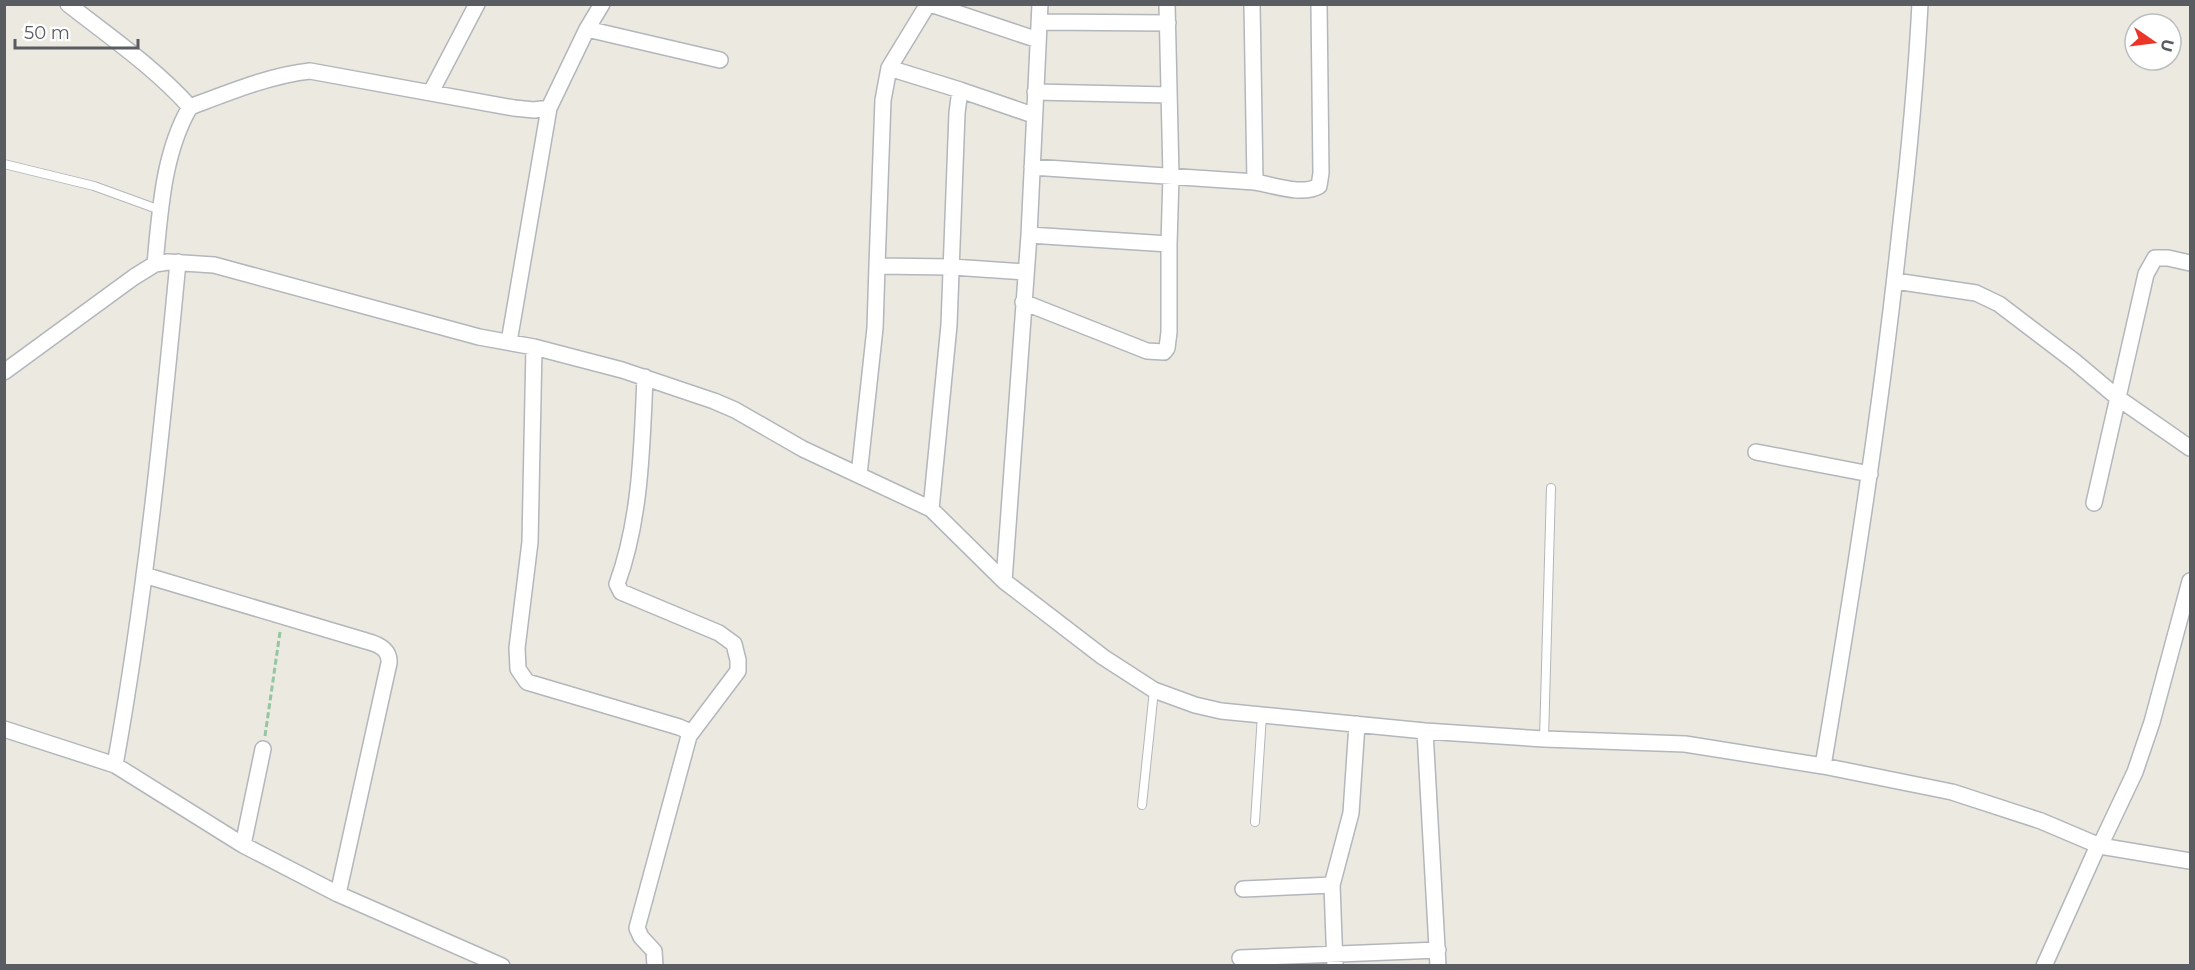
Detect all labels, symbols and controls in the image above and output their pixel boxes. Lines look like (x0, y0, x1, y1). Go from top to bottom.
scale bar (15, 12, 138, 50)
north arrow (2123, 12, 2183, 72)
text: 50 m (24, 22, 70, 44)
text: U (2156, 37, 2178, 54)

